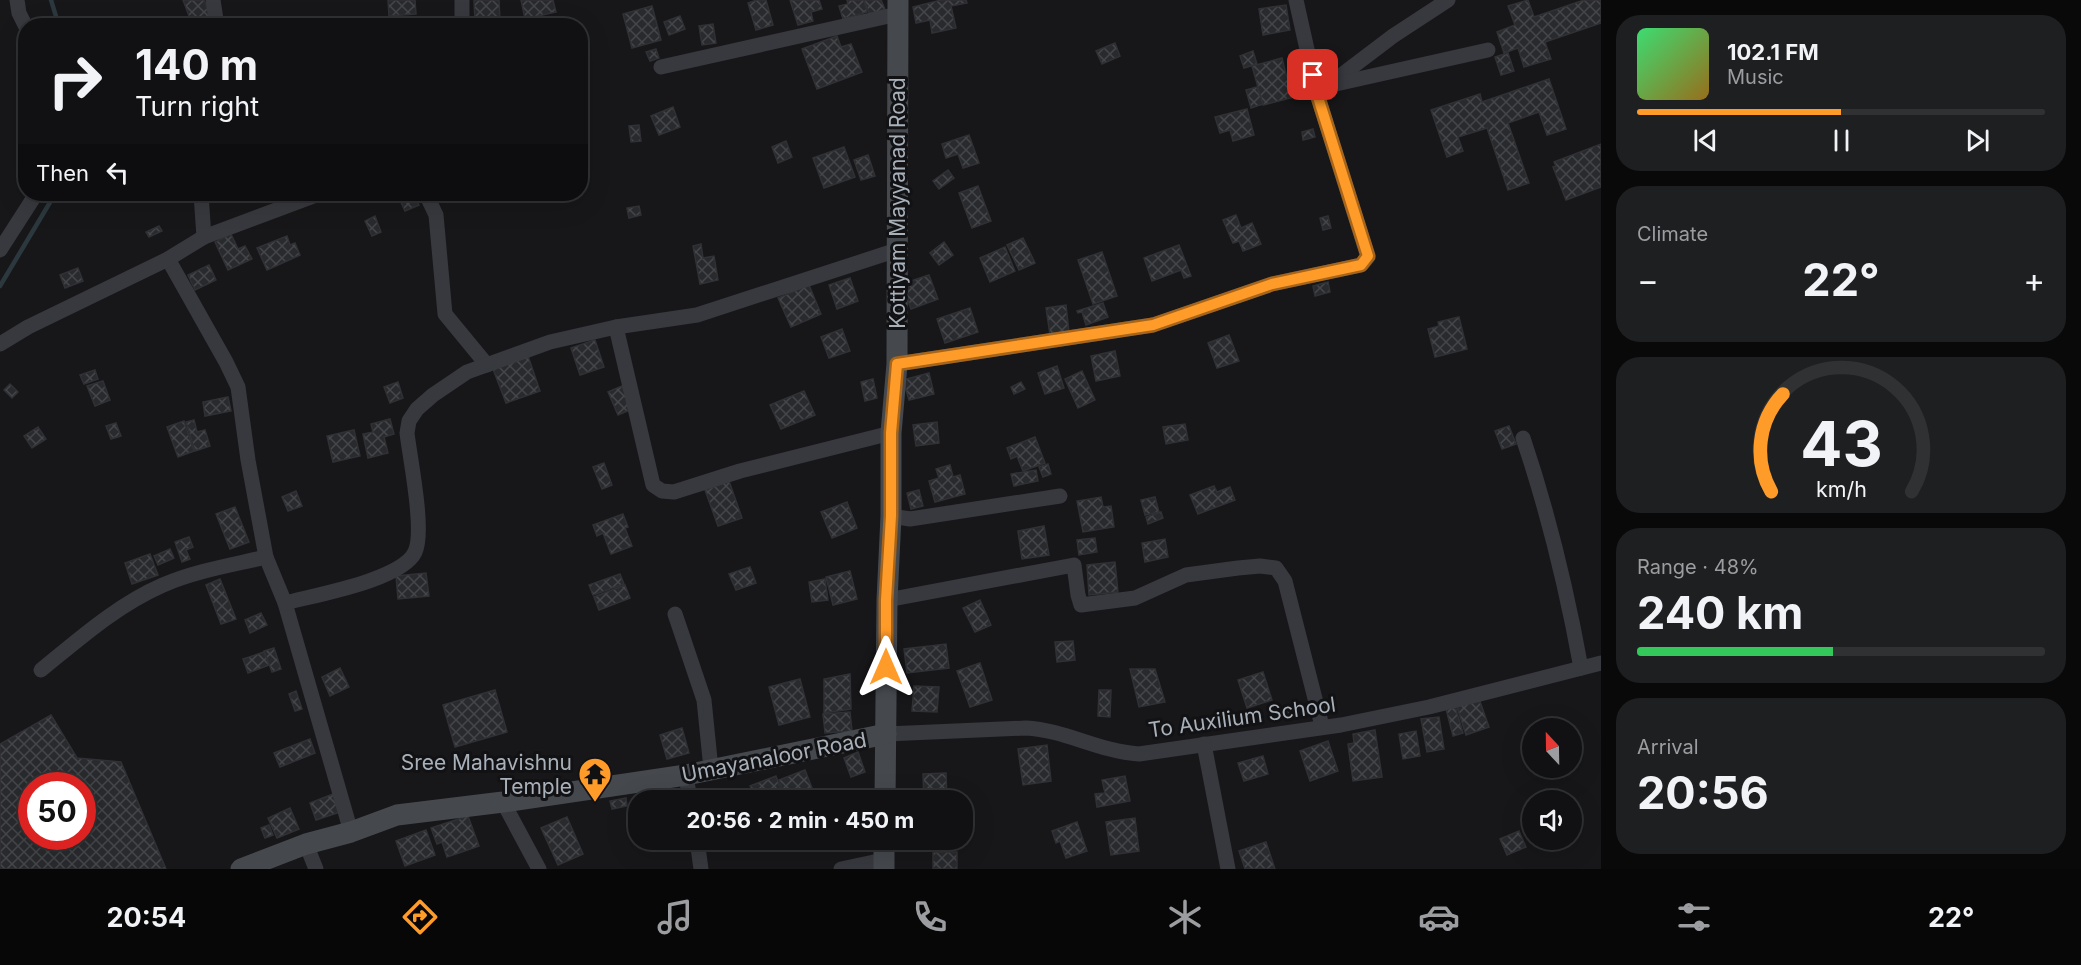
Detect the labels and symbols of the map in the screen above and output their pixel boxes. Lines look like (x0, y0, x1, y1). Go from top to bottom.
pin (1287, 49, 1338, 100)
street label: Kottiyam Mayyanad Road (885, 77, 910, 329)
position arrow (854, 635, 918, 699)
street label: To Auxilium School (1147, 691, 1337, 743)
north arrow (1522, 718, 1582, 778)
street label: Umayanaloor Road (679, 727, 869, 787)
place label: Sree Mahavishnu Temple (401, 750, 572, 799)
temple icon: Sree Mahavishnu Temple (577, 756, 613, 803)
speed limit sign: 50 (18, 772, 96, 850)

